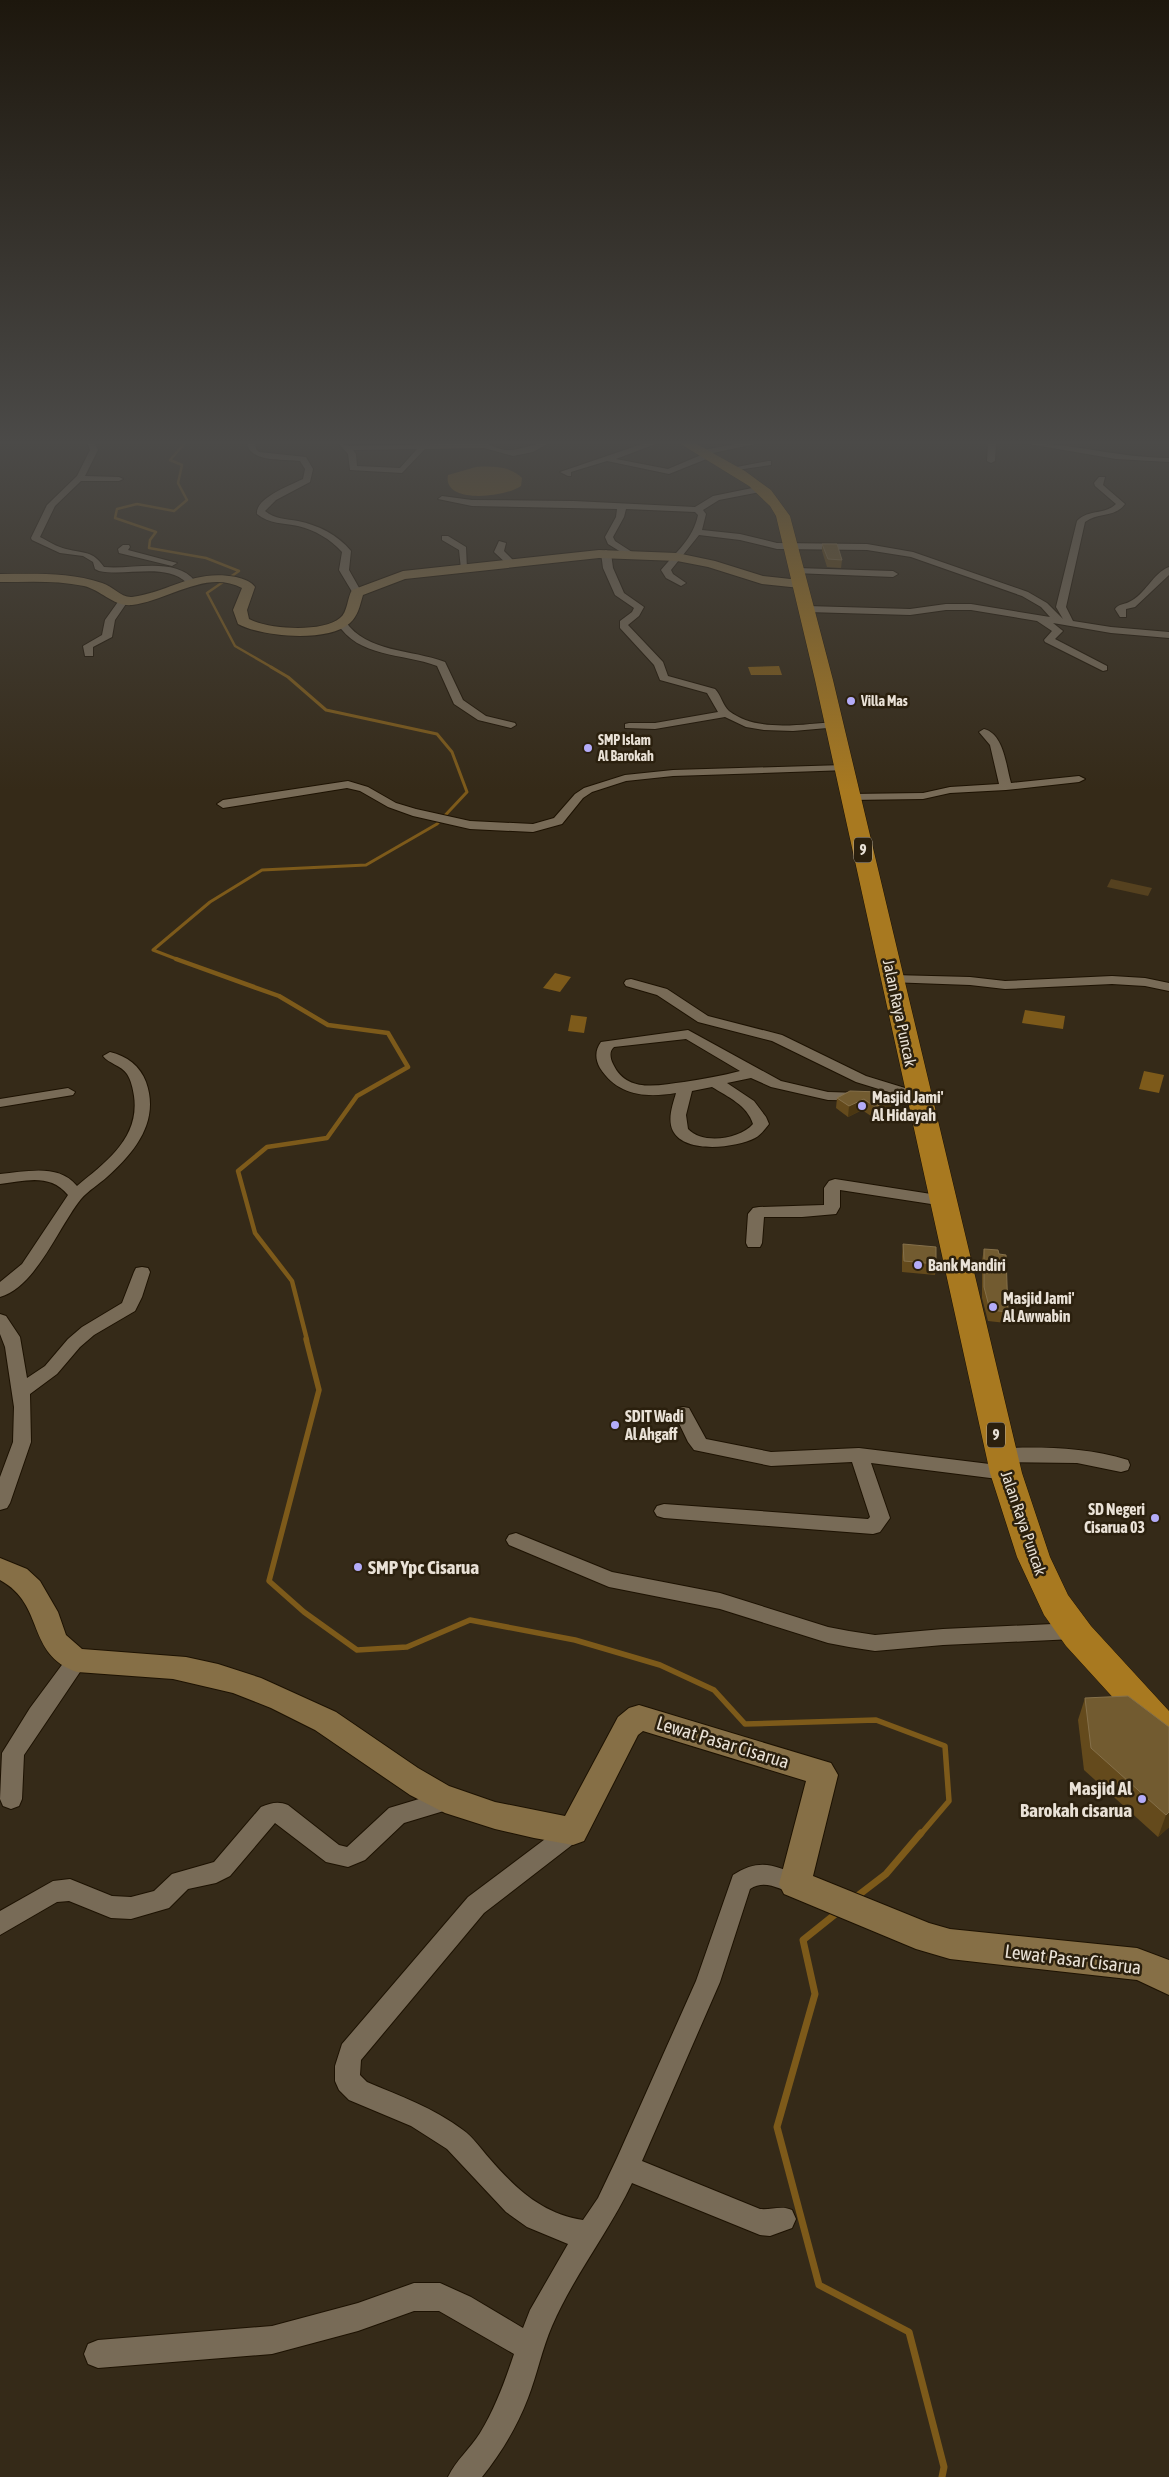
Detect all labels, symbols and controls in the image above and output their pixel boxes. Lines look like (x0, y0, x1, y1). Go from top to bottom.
place label: Villa Mas (860, 693, 908, 709)
marker: Villa Mas (845, 695, 857, 707)
place label: SMP Islam Al Barokah (597, 732, 654, 764)
marker: SMP Islam Al Barokah (582, 742, 594, 754)
road number: 9 (854, 838, 872, 862)
street label: Jalan Raya Puncak (879, 958, 920, 1069)
place label: Masjid Jami' Al Hidayah (871, 1088, 944, 1124)
marker: Masjid Jami' Al Hidayah (856, 1100, 868, 1112)
place label: Bank Mandiri (928, 1256, 1006, 1274)
marker: Bank Mandiri (912, 1259, 924, 1271)
place label: Masjid Jami' Al Awwabin (1002, 1289, 1075, 1325)
marker: Masjid Jami' Al Awwabin (987, 1301, 999, 1313)
place label: SDIT Wadi Al Ahgaff (624, 1407, 684, 1443)
marker: SDIT Wadi Al Ahgaff (609, 1419, 621, 1431)
road number: 9 (987, 1422, 1005, 1448)
street label: Jalan Raya Puncak (997, 1468, 1050, 1578)
place label: SD Negeri Cisarua 03 (1084, 1500, 1145, 1536)
marker: SD Negeri Cisarua 03 (1149, 1512, 1161, 1524)
place label: SMP Ypc Cisarua (368, 1556, 479, 1578)
marker: SMP Ypc Cisarua (352, 1561, 364, 1573)
street label: Lewat Pasar Cisarua (654, 1711, 792, 1773)
place label: Masjid Al Barokah cisarua (1020, 1777, 1133, 1821)
marker: Masjid Al Barokah cisarua (1136, 1793, 1148, 1805)
street label: Lewat Pasar Cisarua (1003, 1940, 1143, 1978)

